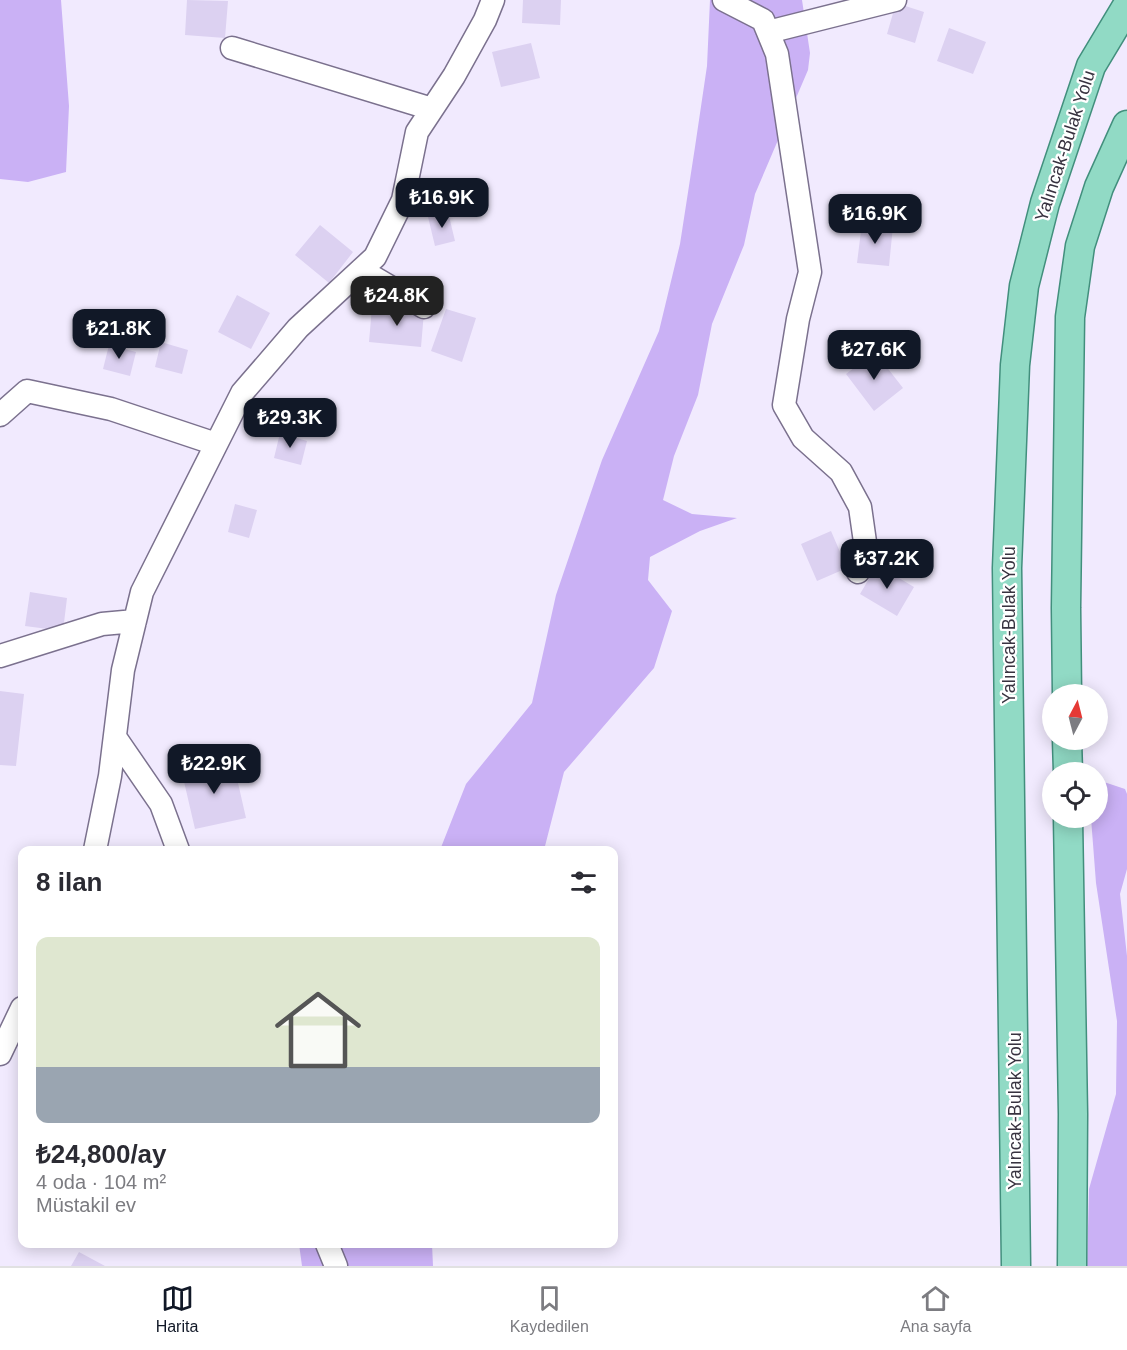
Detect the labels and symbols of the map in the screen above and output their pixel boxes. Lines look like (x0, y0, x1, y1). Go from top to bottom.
street label: Yalıncak-Bulak Yolu (1031, 68, 1099, 224)
pin: ₺16.9K (393, 178, 491, 229)
pin: ₺16.9K (826, 194, 924, 245)
pin: ₺24.8K (348, 276, 446, 327)
pin: ₺21.8K (70, 309, 168, 360)
pin: ₺27.6K (825, 330, 923, 381)
pin: ₺29.3K (241, 398, 339, 449)
pin: ₺37.2K (838, 539, 936, 590)
street label: Yalıncak-Bulak Yolu (999, 546, 1019, 704)
north arrow (1042, 684, 1108, 750)
pin: ₺22.9K (165, 744, 263, 795)
street label: Yalıncak-Bulak Yolu (1005, 1032, 1025, 1190)

